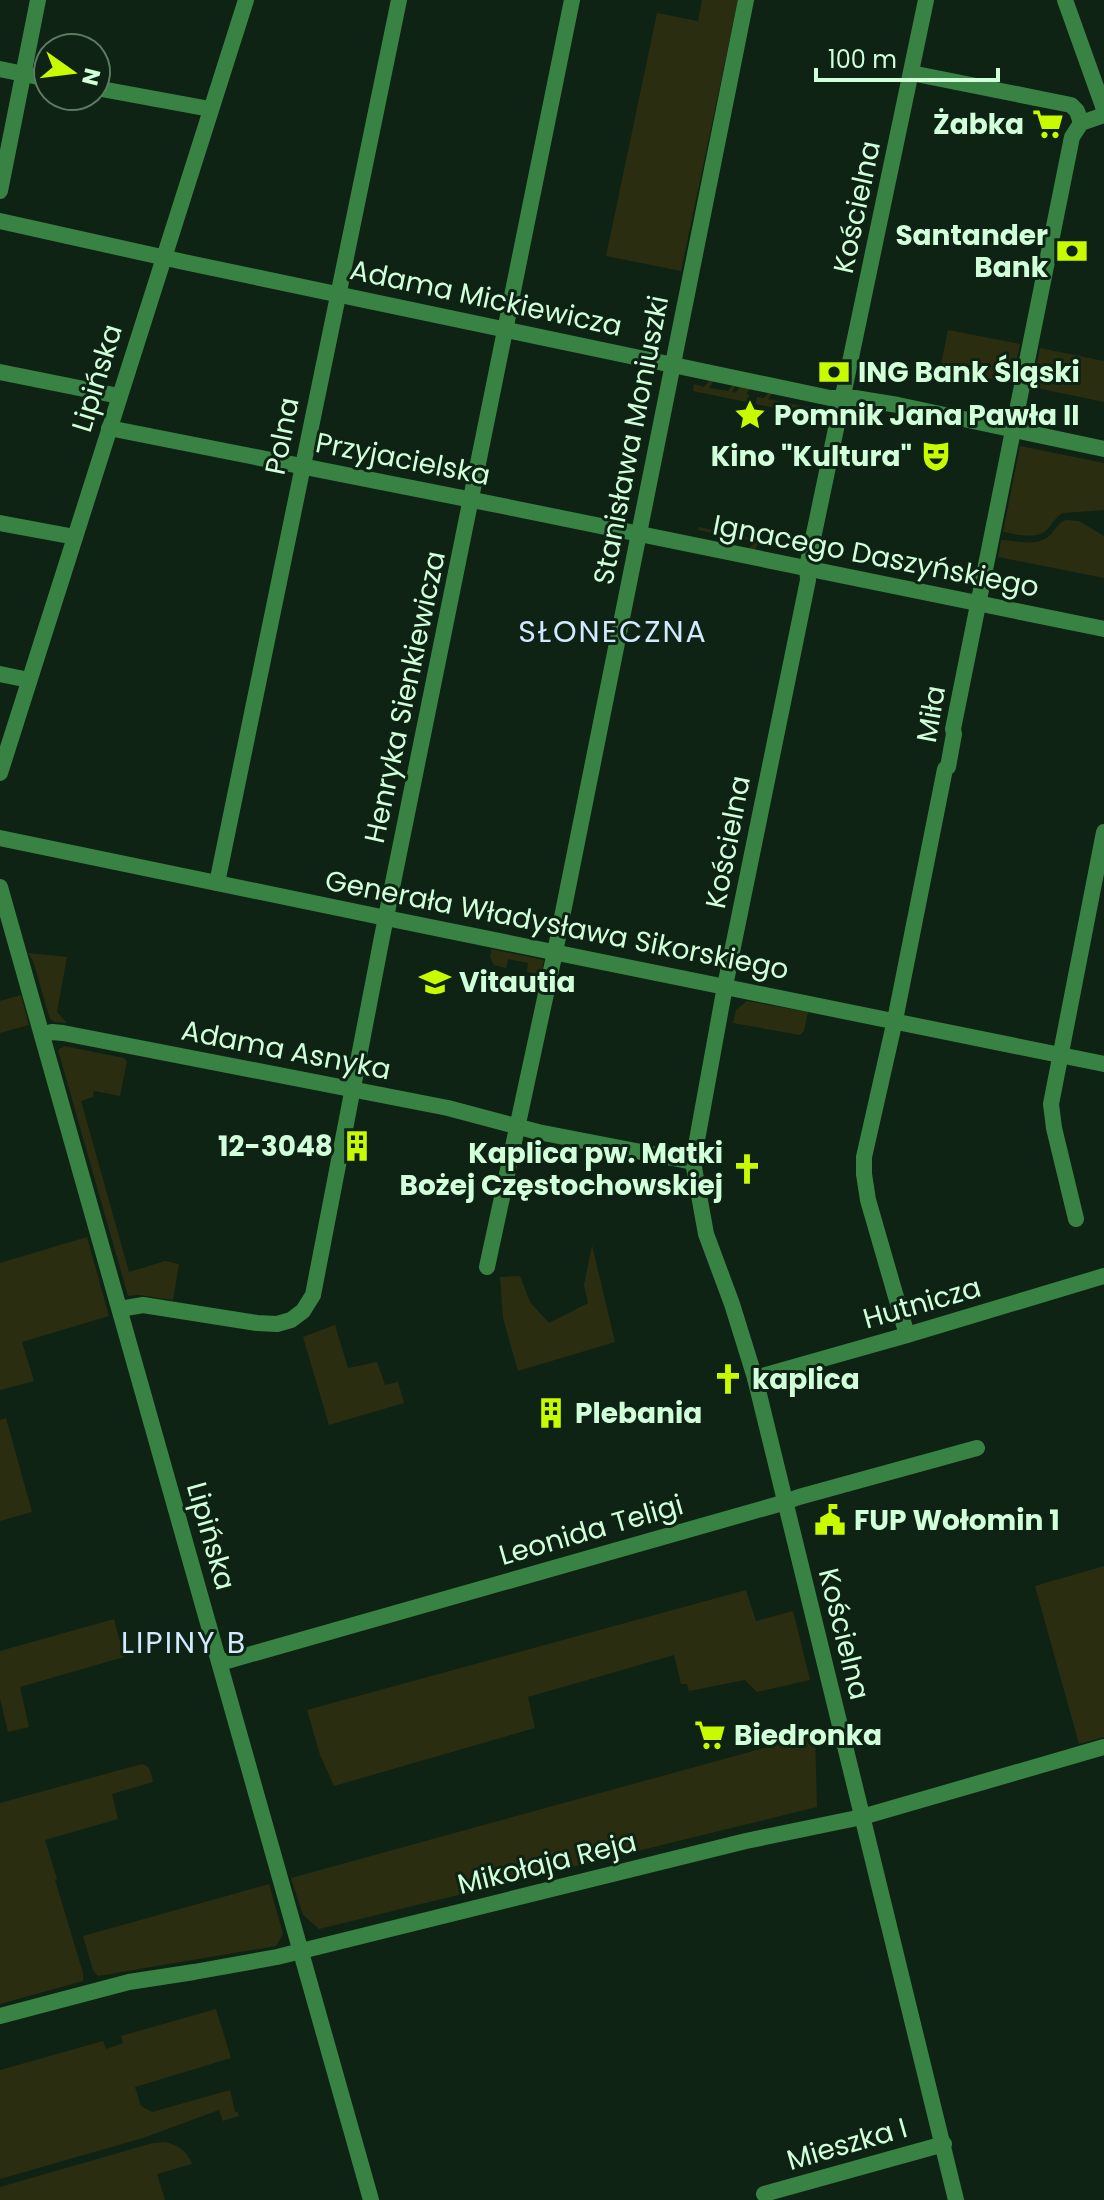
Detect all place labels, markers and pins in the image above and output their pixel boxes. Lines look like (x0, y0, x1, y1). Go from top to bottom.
place label: Żabka (933, 105, 1024, 144)
supermarket icon: Żabka (1031, 107, 1065, 141)
place label: Santander Bank (895, 216, 1049, 287)
bank icon: Santander Bank (1055, 234, 1089, 268)
place label: ING Bank Śląski (858, 353, 1080, 392)
bank icon: ING Bank Śląski (817, 355, 851, 389)
place label: Pomnik Jana Pawła II (774, 396, 1080, 435)
place icon: Pomnik Jana Pawła II (733, 398, 767, 432)
place label: Kino "Kultura" (711, 437, 912, 476)
theatre icon: Kino "Kultura" (919, 439, 953, 473)
place label: Vitautia (459, 963, 576, 1002)
school or university icon: Vitautia (418, 965, 452, 999)
place label: 12-3048 (218, 1127, 333, 1166)
building icon: 12-3048 (340, 1129, 374, 1163)
place label: Kaplica pw. Matki Bożej Częstochowskiej (400, 1134, 723, 1205)
church icon: Kaplica pw. Matki Bożej Częstochowskiej (730, 1152, 764, 1186)
place label: kaplica (752, 1360, 860, 1399)
church icon: kaplica (711, 1362, 745, 1396)
place label: Plebania (575, 1394, 702, 1433)
building icon: Plebania (534, 1396, 568, 1430)
place label: FUP Wołomin 1 (854, 1501, 1060, 1540)
public building icon: FUP Wołomin 1 (813, 1503, 847, 1537)
place label: Biedronka (734, 1716, 882, 1755)
supermarket icon: Biedronka (693, 1718, 727, 1752)

